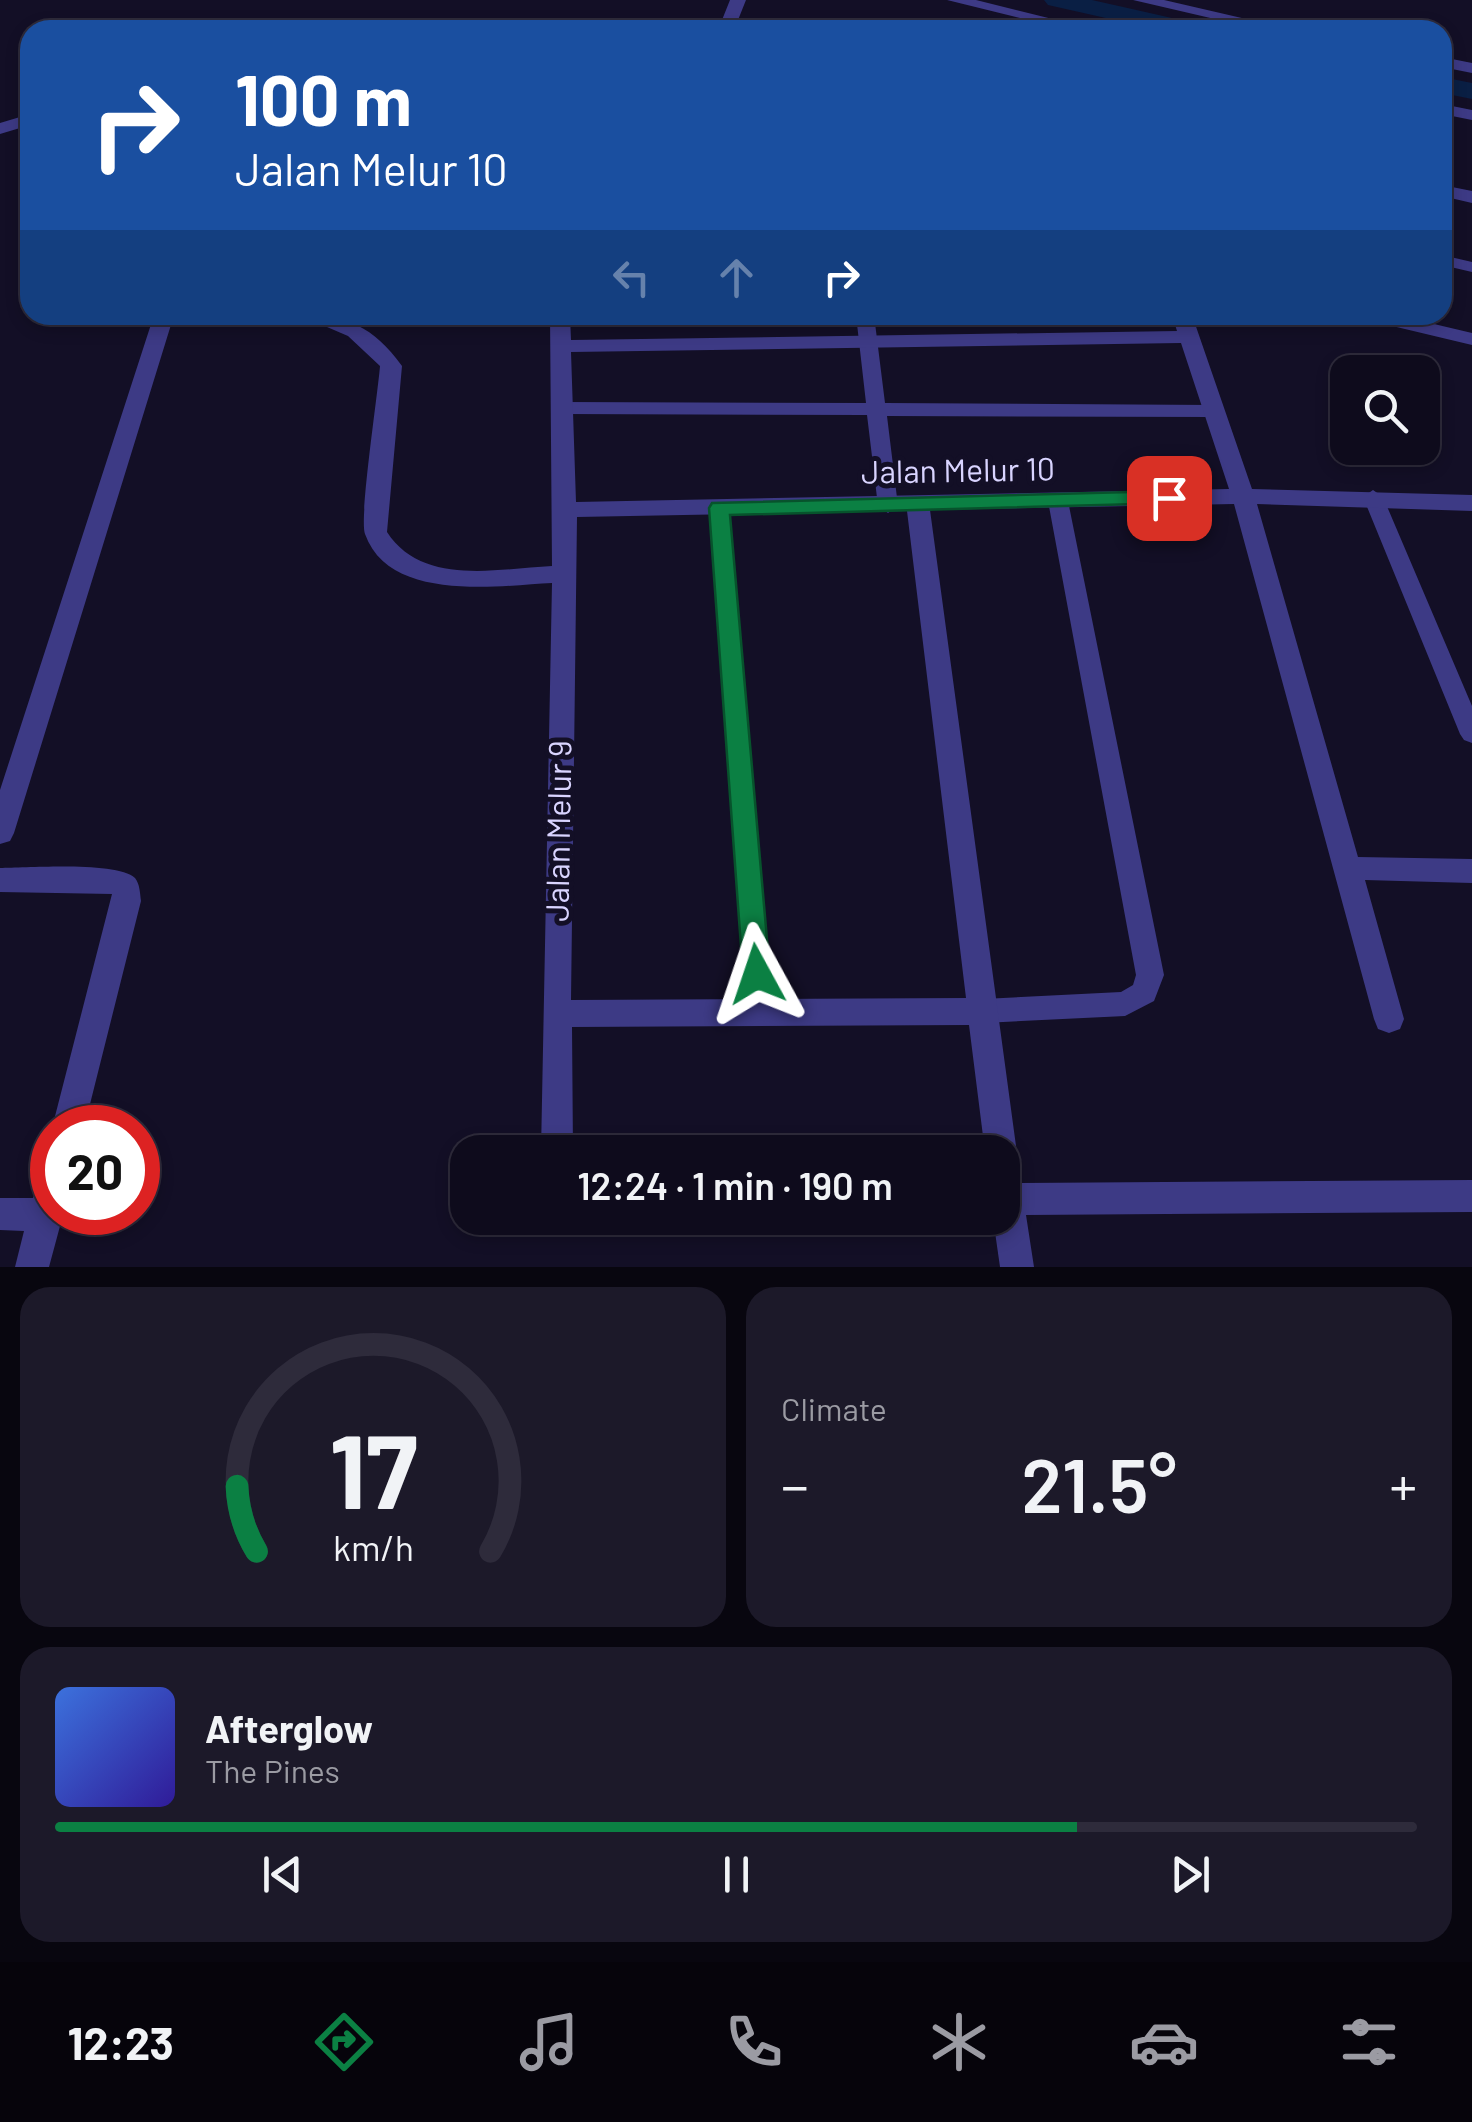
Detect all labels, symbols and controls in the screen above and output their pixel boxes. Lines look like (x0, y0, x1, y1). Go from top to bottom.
text: 100 m (235, 56, 412, 140)
icon: right (70, 60, 200, 190)
text: Jalan Melur 10 (235, 141, 508, 195)
icon: left (604, 250, 659, 305)
icon: ahead (709, 250, 764, 305)
icon: right (814, 250, 869, 305)
map controls (1330, 355, 1440, 465)
button: search (1330, 355, 1440, 465)
street label: Jalan Melur 10 (861, 448, 1055, 490)
pin (1127, 456, 1212, 541)
icon: arrive (1142, 471, 1197, 526)
street label: Jalan Melur 9 (536, 740, 578, 922)
position arrow (705, 922, 809, 1026)
speed limit sign: 20 (30, 1105, 160, 1235)
text: 12:24 · 1 min · 190 m (577, 1162, 893, 1208)
text: Climate (781, 1389, 887, 1427)
text: 17 (329, 1405, 417, 1530)
text: 21.5° (1021, 1438, 1177, 1528)
text: − (781, 1451, 809, 1517)
text: + (1389, 1451, 1417, 1517)
text: km/h (333, 1525, 413, 1568)
text: Afterglow (205, 1705, 373, 1751)
text: The Pines (205, 1751, 340, 1789)
icon: previous (255, 1847, 310, 1902)
icon: pause (709, 1847, 764, 1902)
icon: next (1163, 1847, 1218, 1902)
icon: directions (309, 2007, 379, 2077)
icon: music (514, 2007, 584, 2077)
icon: phone (719, 2007, 789, 2077)
icon: climate (924, 2007, 994, 2077)
icon: car (1129, 2007, 1199, 2077)
icon: filters (1334, 2007, 1404, 2077)
text: 12:23 (68, 2015, 174, 2069)

